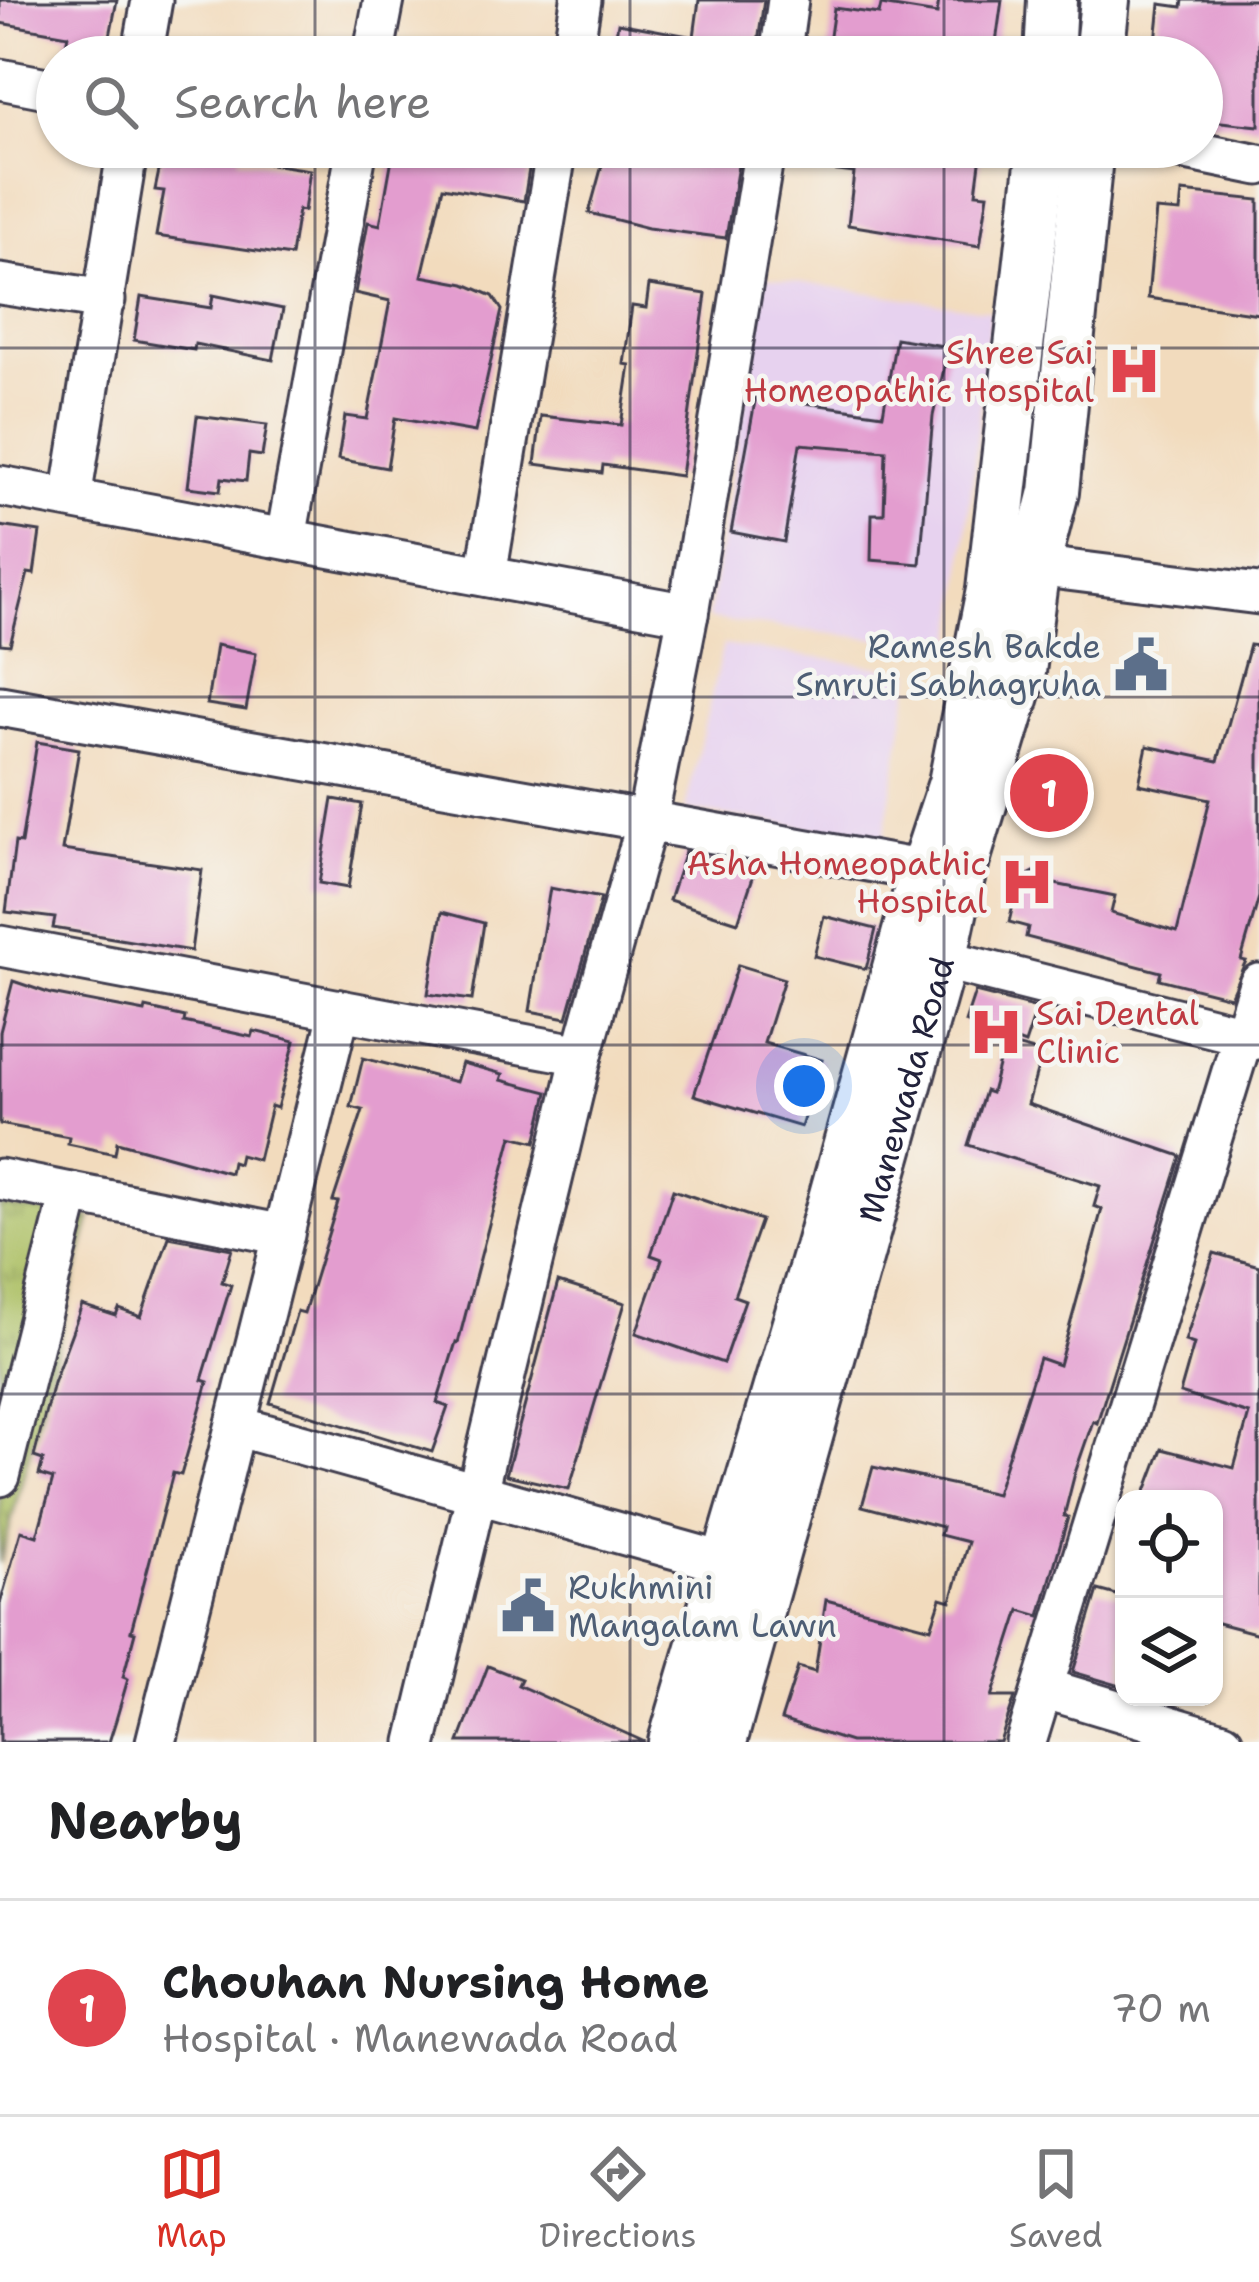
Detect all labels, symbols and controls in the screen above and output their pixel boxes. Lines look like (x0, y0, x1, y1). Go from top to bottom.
search box (36, 36, 1223, 168)
icon: search (78, 69, 144, 135)
text: Search here (174, 72, 431, 132)
place label: Shree Sai Homeopathic Hospital (744, 330, 1094, 413)
hospital icon: Shree Sai Homeopathic Hospital (1105, 342, 1163, 400)
place label: Ramesh Bakde Smruti Sabhagruha (796, 624, 1101, 707)
public building icon: Ramesh Bakde Smruti Sabhagruha (1112, 636, 1170, 694)
pin: 1 (1010, 748, 1088, 838)
place label: Asha Homeopathic Hospital (687, 841, 987, 924)
hospital icon: Asha Homeopathic Hospital (998, 853, 1056, 911)
street label: Manewada Road (847, 951, 965, 1228)
place label: Sai Dental Clinic (1036, 991, 1199, 1074)
hospital icon: Sai Dental Clinic (967, 1003, 1025, 1061)
your location (774, 1056, 834, 1116)
map controls (1115, 1490, 1223, 1706)
button: locate (1115, 1490, 1223, 1598)
place label: Rukhmini Mangalam Lawn (568, 1565, 837, 1648)
public building icon: Rukhmini Mangalam Lawn (499, 1577, 557, 1635)
button: layers (1115, 1598, 1223, 1706)
text: Nearby (48, 1786, 243, 1854)
text: Chouhan Nursing Home (162, 1952, 710, 2012)
text: 1 (78, 1982, 96, 2034)
text: 70 m (1110, 1982, 1211, 2034)
text: Hospital · Manewada Road (162, 2012, 678, 2064)
tab: Map (156, 2141, 227, 2258)
tab: Directions (539, 2141, 697, 2258)
tab: Saved (1009, 2141, 1103, 2258)

